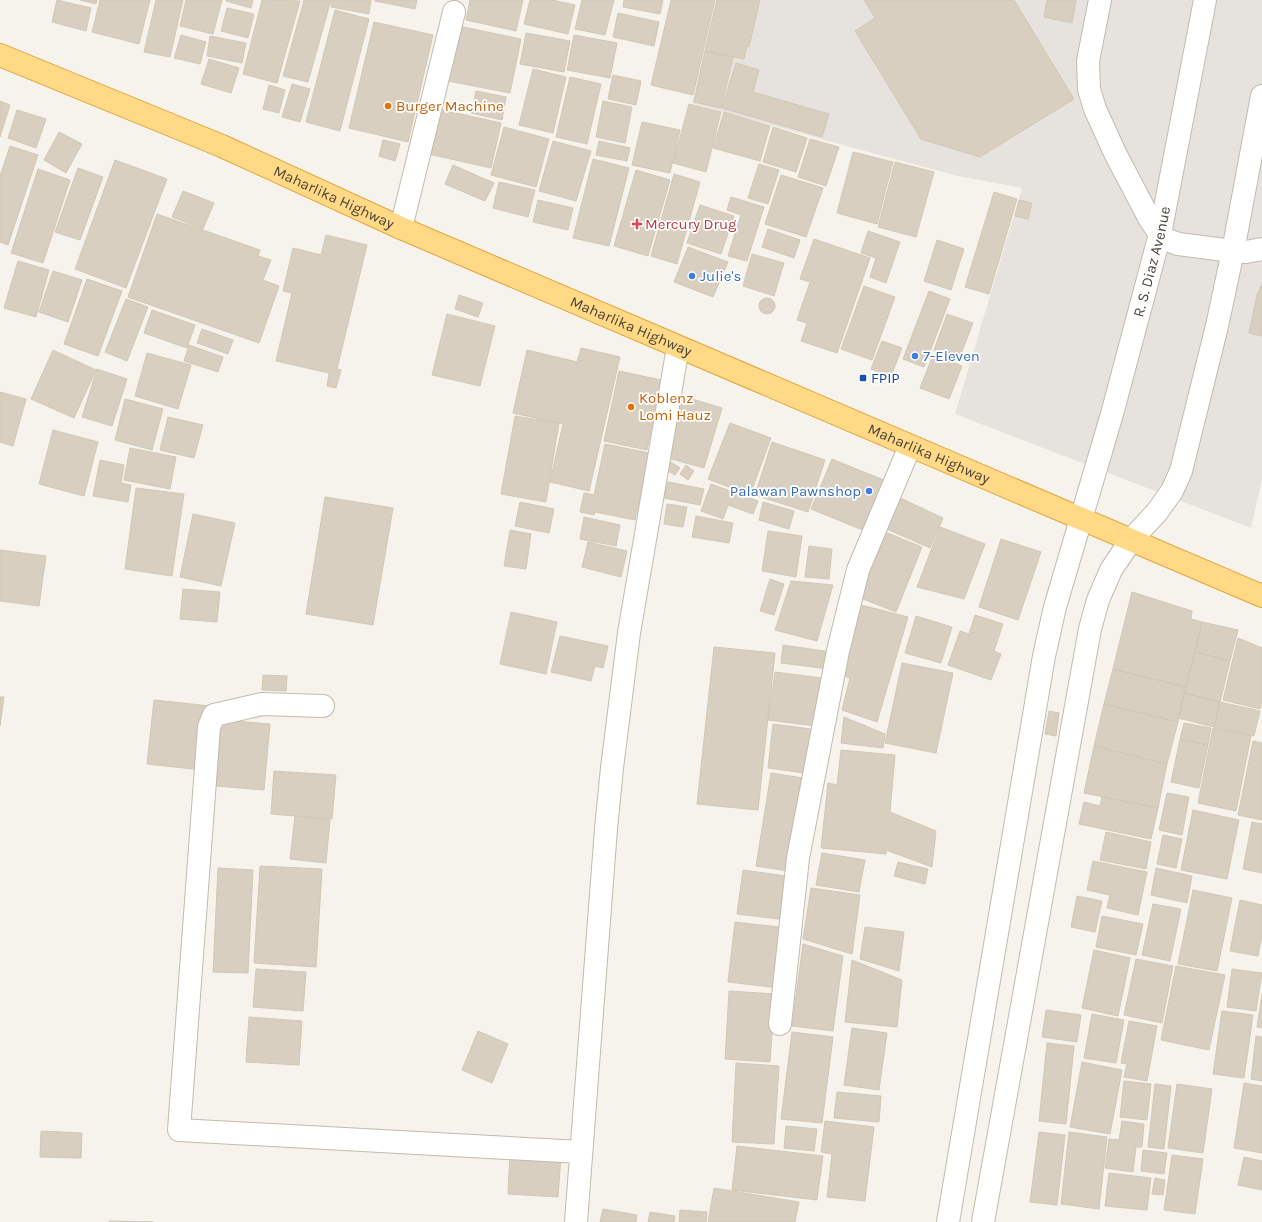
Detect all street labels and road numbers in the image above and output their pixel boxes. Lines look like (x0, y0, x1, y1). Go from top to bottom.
street label: Maharlika Highway (271, 162, 397, 233)
street label: R. S. Diaz Avenue (1129, 205, 1174, 319)
street label: Maharlika Highway (567, 292, 695, 360)
street label: Maharlika Highway (865, 420, 993, 488)

